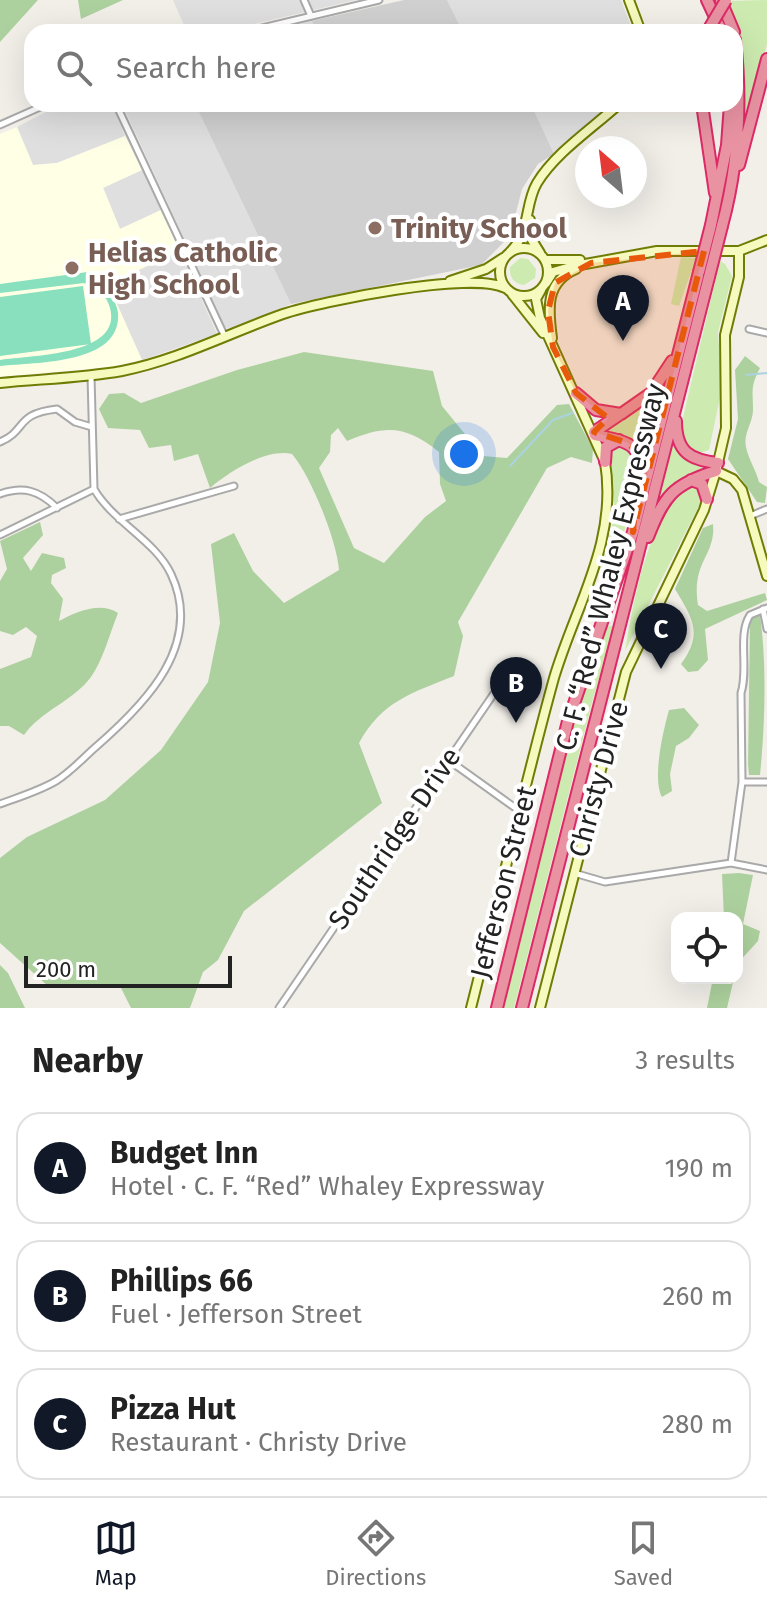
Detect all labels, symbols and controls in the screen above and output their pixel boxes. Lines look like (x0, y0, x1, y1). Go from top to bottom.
search box (24, 24, 743, 112)
icon: search (52, 46, 96, 90)
text: Search here (116, 50, 276, 86)
north arrow (575, 136, 647, 208)
place label: Trinity School (391, 212, 568, 245)
marker: Trinity School (366, 219, 384, 237)
place label: Helias Catholic High School (88, 236, 278, 301)
marker: Helias Catholic High School (63, 259, 81, 277)
pin: A (597, 275, 649, 341)
street label: C. F. “Red” Whaley Expressway (548, 380, 672, 754)
your location (444, 434, 484, 474)
pin: C (635, 603, 687, 669)
pin: B (490, 657, 542, 723)
street label: Christy Drive (562, 697, 635, 861)
street label: Southridge Drive (321, 741, 467, 936)
street label: Jefferson Street (464, 782, 544, 982)
map controls (671, 912, 743, 984)
button: locate (671, 912, 743, 984)
scale bar (24, 952, 232, 988)
text: 200 m (36, 956, 96, 983)
text: Nearby (32, 1040, 143, 1081)
text: 3 results (635, 1045, 735, 1076)
text: Budget Inn (110, 1135, 258, 1171)
text: A (52, 1153, 68, 1184)
text: 190 m (664, 1153, 733, 1184)
text: Hotel · C. F. “Red” Whaley Expressway (110, 1171, 544, 1202)
text: Phillips 66 (110, 1263, 253, 1299)
text: B (52, 1281, 68, 1312)
text: 260 m (663, 1281, 733, 1312)
text: Fuel · Jefferson Street (110, 1299, 362, 1330)
text: Pizza Hut (110, 1391, 236, 1427)
text: C (53, 1409, 67, 1440)
text: 280 m (662, 1409, 733, 1440)
text: Restaurant · Christy Drive (110, 1427, 407, 1458)
tab: Map (94, 1516, 138, 1591)
tab: Directions (325, 1516, 426, 1591)
tab: Saved (614, 1516, 673, 1591)

